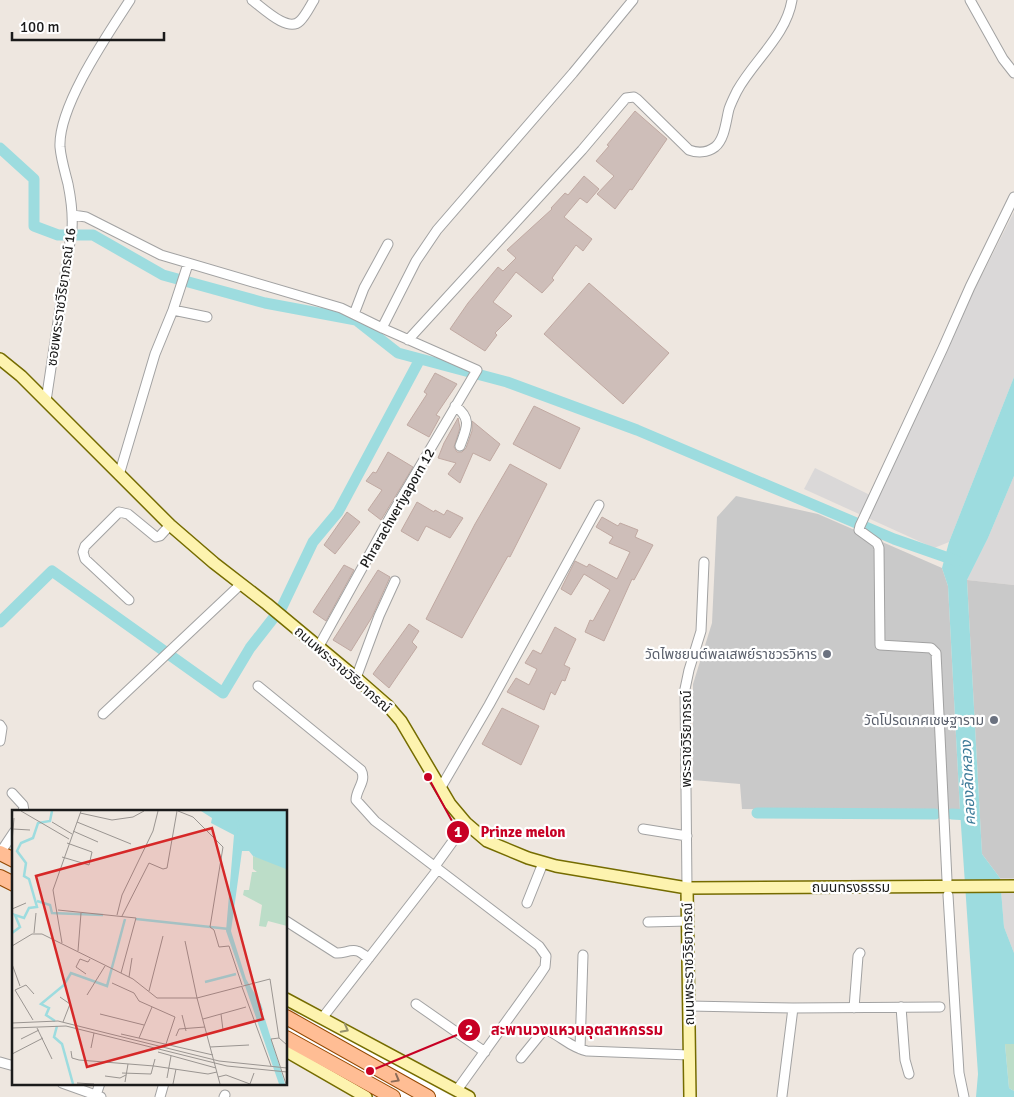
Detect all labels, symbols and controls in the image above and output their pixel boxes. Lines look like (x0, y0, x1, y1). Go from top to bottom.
scale bar (12, 10, 165, 42)
text: 100 m (20, 18, 60, 36)
street label: ซอยพระราชวีริยาภรณ์ 16 (43, 227, 80, 367)
street label: Phrarachveriyaporn 12 (356, 445, 439, 571)
street label: ถนนพระราชวิริยาภรณ์ (291, 623, 395, 716)
place label: วัดไพชยนต์พลเสพย์ราชวรวิหาร (645, 646, 817, 663)
marker: วัดไพชยนต์พลเสพย์ราชวรวิหาร (821, 648, 833, 660)
street label: พระราชวิริยาภรณ์ (678, 690, 695, 788)
place label: วัดโปรดเกศเชษฐาราม (864, 712, 984, 729)
marker: วัดโปรดเกศเชษฐาราม (988, 714, 1000, 726)
water label: คลองลัดหลวง (957, 739, 979, 826)
inset map (12, 810, 288, 1084)
callout: Prinze melon (446, 817, 576, 847)
text: 1 (454, 823, 462, 841)
text: Prinze melon (480, 823, 566, 841)
street label: ถนนทรงธรรม (812, 879, 890, 896)
street label: ถนนพระราชวิริยาภรณ์ (679, 902, 698, 1026)
callout: สะพานวงแหวนอุตสาหกรรม (456, 1015, 673, 1045)
text: 2 (465, 1021, 473, 1039)
text: สะพานวงแหวนอุตสาหกรรม (491, 1021, 663, 1039)
one-way arrow (340, 1023, 349, 1033)
one-way arrow (391, 1073, 400, 1083)

